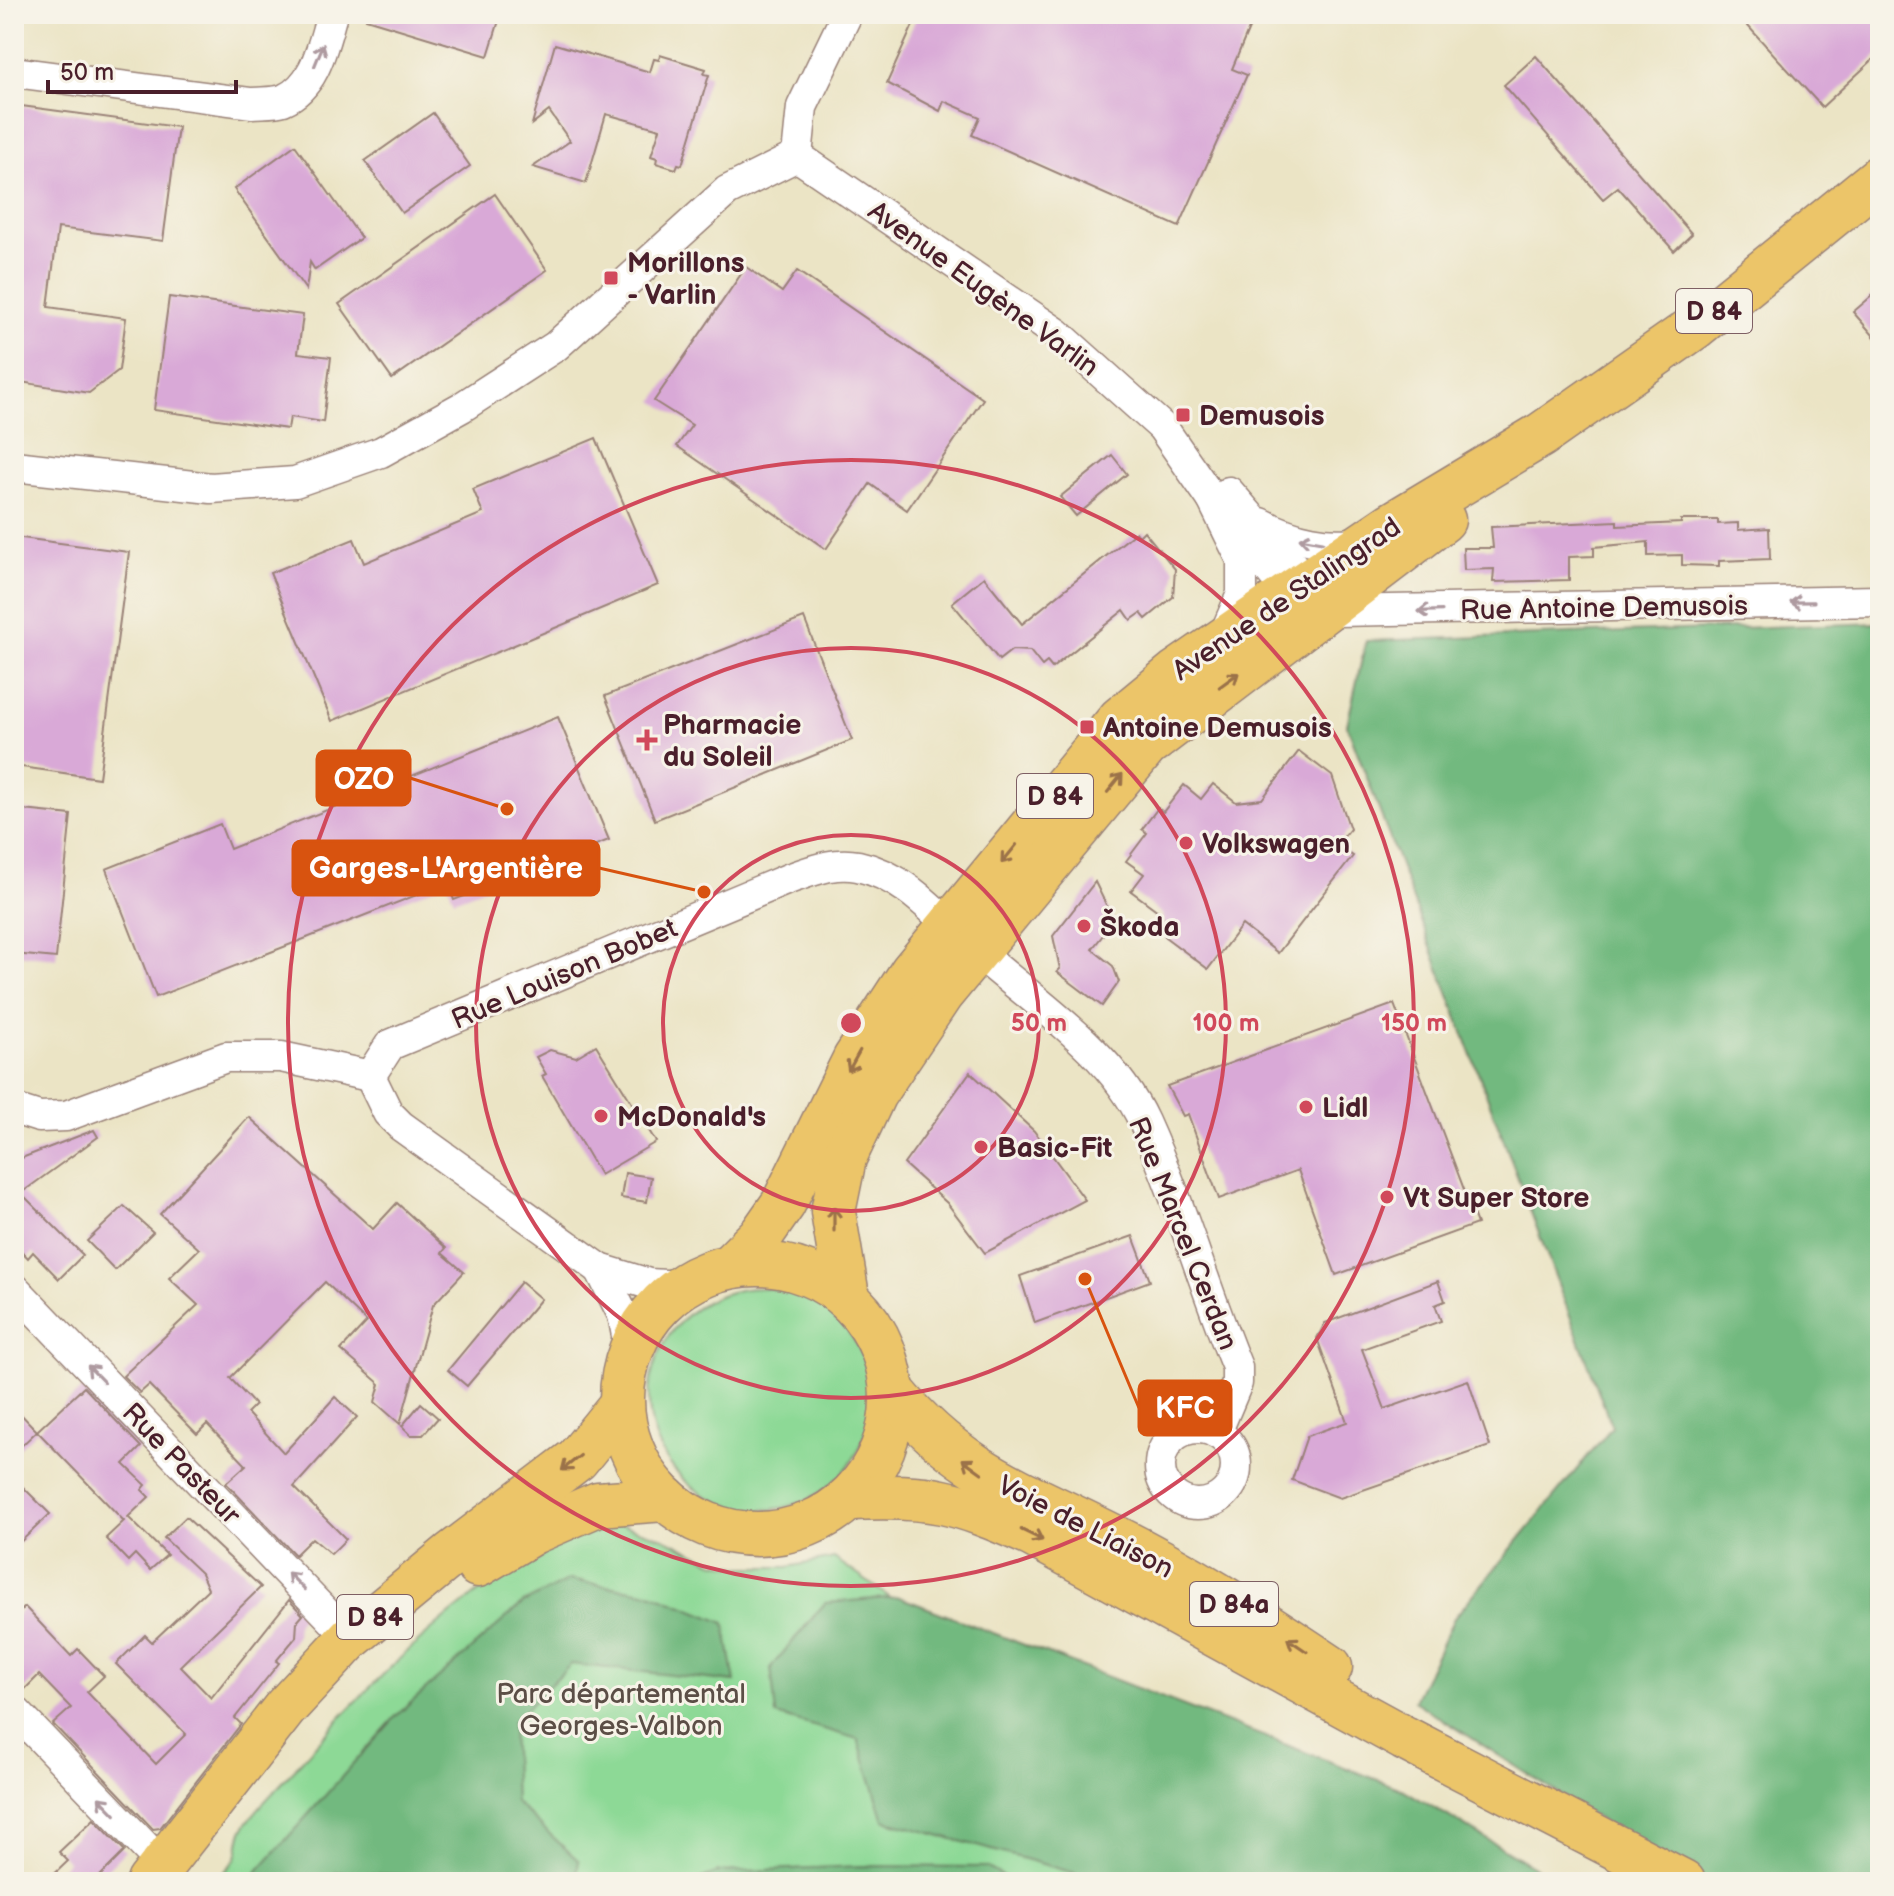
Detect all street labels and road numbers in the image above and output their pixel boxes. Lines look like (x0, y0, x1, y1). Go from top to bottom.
street label: Avenue Eugène Varlin (862, 195, 1105, 384)
road number: D 84 (1676, 289, 1752, 333)
street label: Avenue de Stalingrad (1167, 511, 1407, 688)
street label: Rue Antoine Demusois (1460, 589, 1749, 628)
road number: D 84 (1017, 774, 1093, 818)
street label: Rue Louison Bobet (447, 912, 683, 1037)
street label: Rue Marcel Cerdan (1121, 1112, 1244, 1355)
street label: Rue Pasteur (115, 1396, 248, 1532)
street label: Voie de Liaison (992, 1469, 1179, 1586)
road number: D 84a (1190, 1582, 1278, 1626)
road number: D 84 (337, 1595, 413, 1639)

